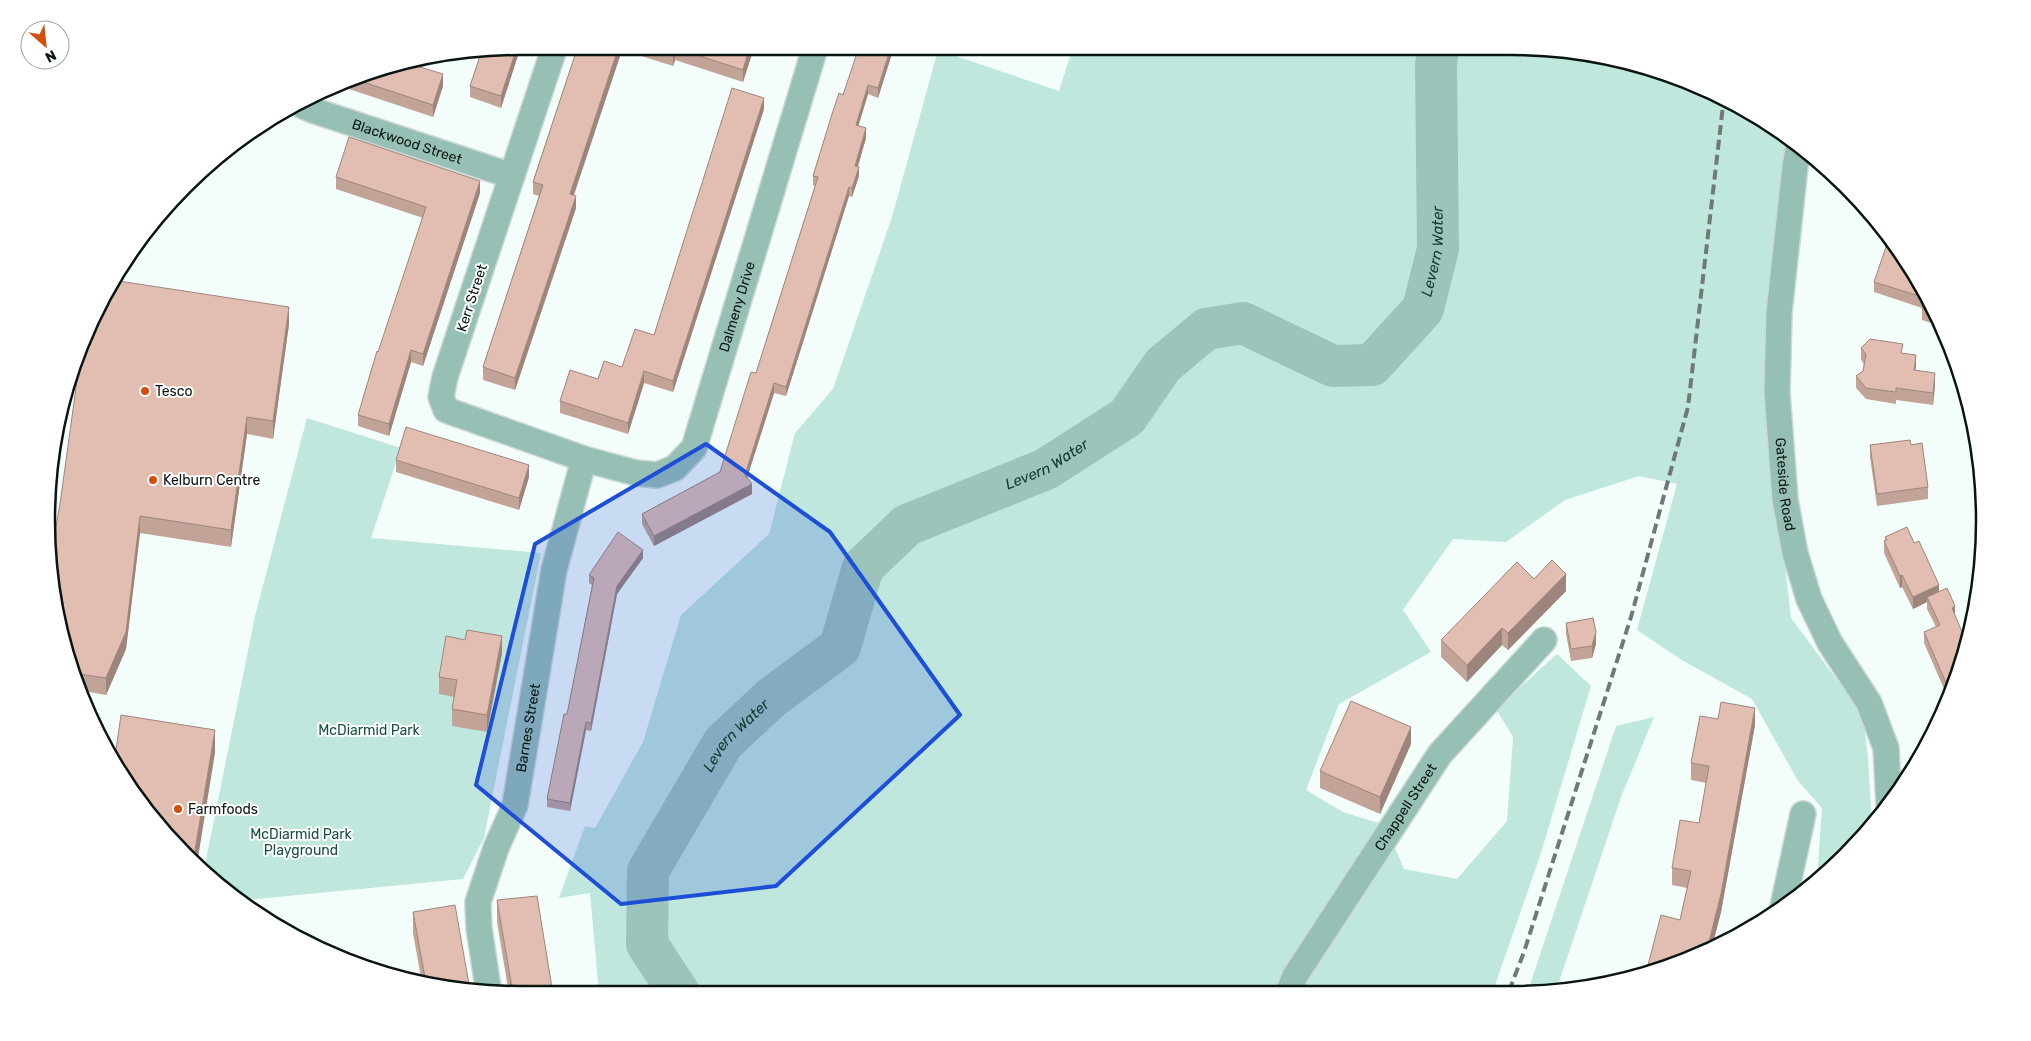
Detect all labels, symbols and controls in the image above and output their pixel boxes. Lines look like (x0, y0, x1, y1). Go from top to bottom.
north arrow (20, 20, 70, 70)
text: N (42, 46, 59, 66)
street label: Blackwood Street (350, 115, 465, 168)
water label: Levern Water (1417, 205, 1447, 298)
street label: Dalmeny Drive (715, 259, 759, 354)
street label: Kerr Street (453, 262, 491, 334)
place label: Tesco (155, 383, 193, 400)
marker: Tesco (139, 385, 151, 397)
water label: Levern Water (1002, 435, 1093, 494)
street label: Gateside Road (1772, 437, 1799, 532)
place label: Kelburn Centre (163, 472, 260, 489)
marker: Kelburn Centre (147, 474, 159, 486)
street label: Barnes Street (512, 682, 544, 773)
water label: Levern Water (699, 695, 774, 775)
park label: McDiarmid Park (318, 722, 421, 739)
street label: Chappell Street (1371, 760, 1440, 854)
place label: Farmfoods (188, 801, 258, 818)
marker: Farmfoods (172, 803, 184, 815)
park label: McDiarmid Park Playground (250, 826, 353, 859)

